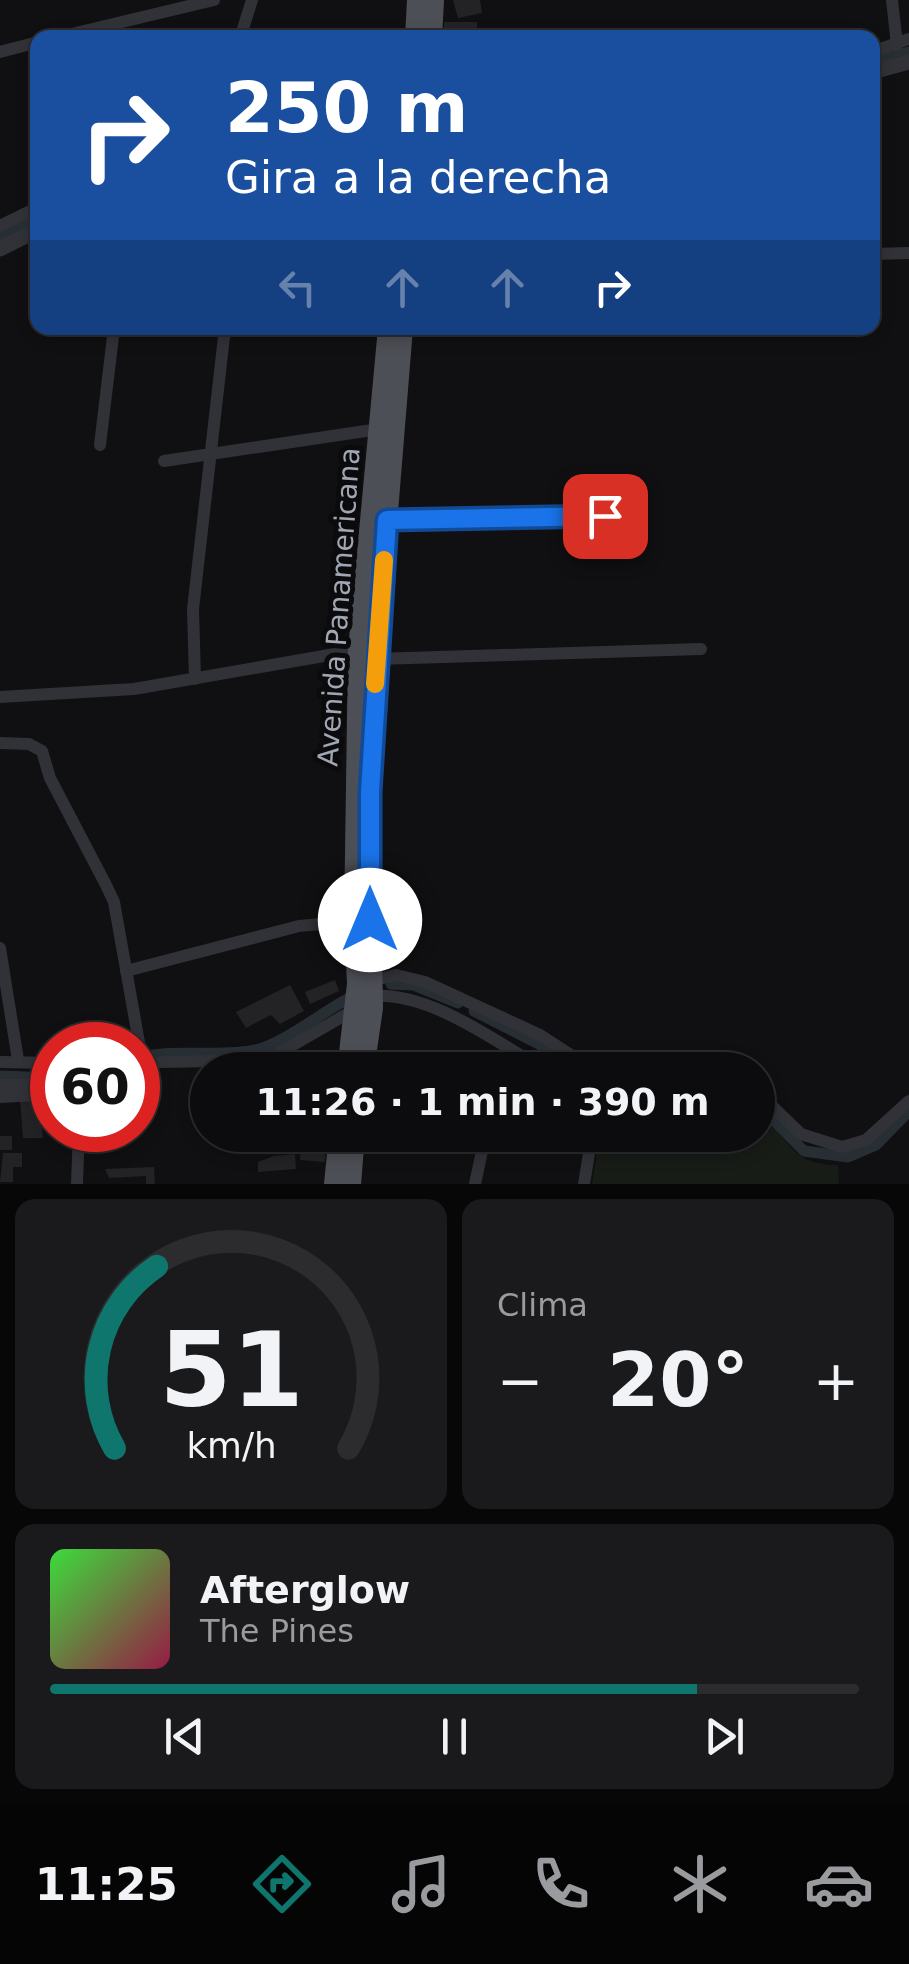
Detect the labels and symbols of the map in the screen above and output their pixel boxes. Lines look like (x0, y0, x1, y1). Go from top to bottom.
street label: Avenida Panamericana (311, 446, 367, 768)
pin (563, 474, 648, 559)
position arrow (318, 868, 422, 972)
speed limit sign: 60 (30, 1022, 160, 1152)

